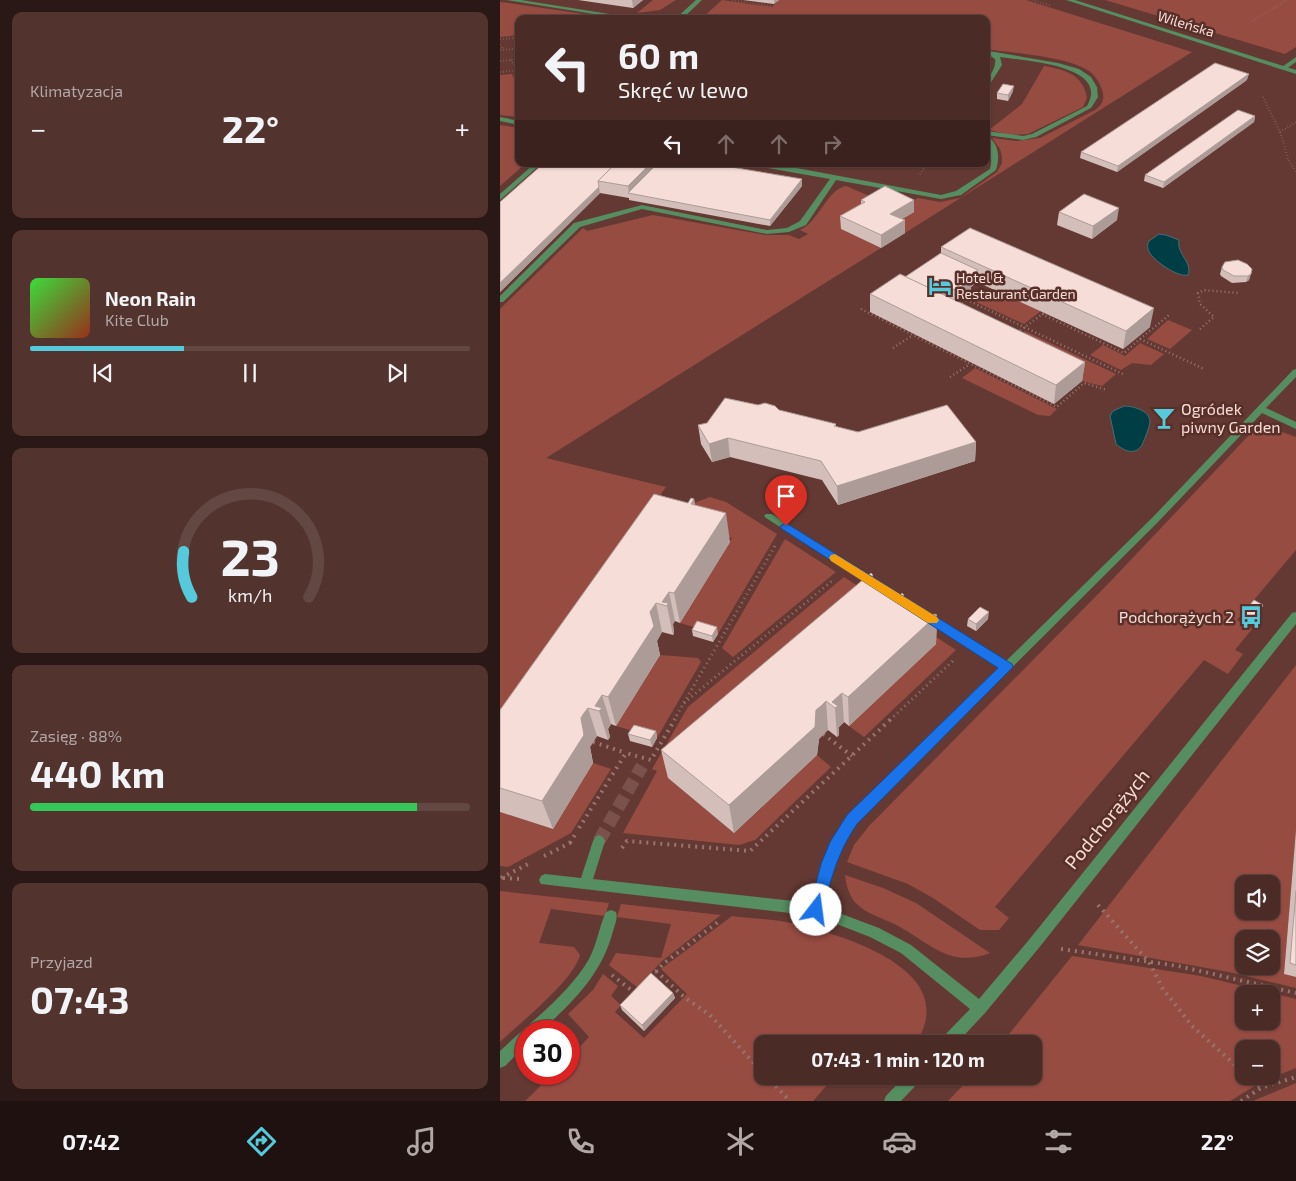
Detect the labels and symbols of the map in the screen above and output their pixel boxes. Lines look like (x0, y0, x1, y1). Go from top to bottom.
street label: Wileńska (1156, 7, 1217, 40)
place label: Hotel & Restaurant Garden (956, 269, 1076, 302)
hotel icon: Hotel & Restaurant Garden (927, 273, 953, 299)
place label: Ogródek piwny Garden (1181, 399, 1281, 436)
bar icon: Ogródek piwny Garden (1151, 405, 1177, 431)
pin (765, 475, 807, 526)
bus stop icon: Podchorążych 2 (1238, 604, 1264, 630)
place label: Podchorążych 2 (1119, 607, 1234, 626)
street label: Podchorążych (1059, 764, 1154, 873)
position arrow (789, 883, 841, 935)
speed limit sign: 30 (515, 1020, 580, 1085)

